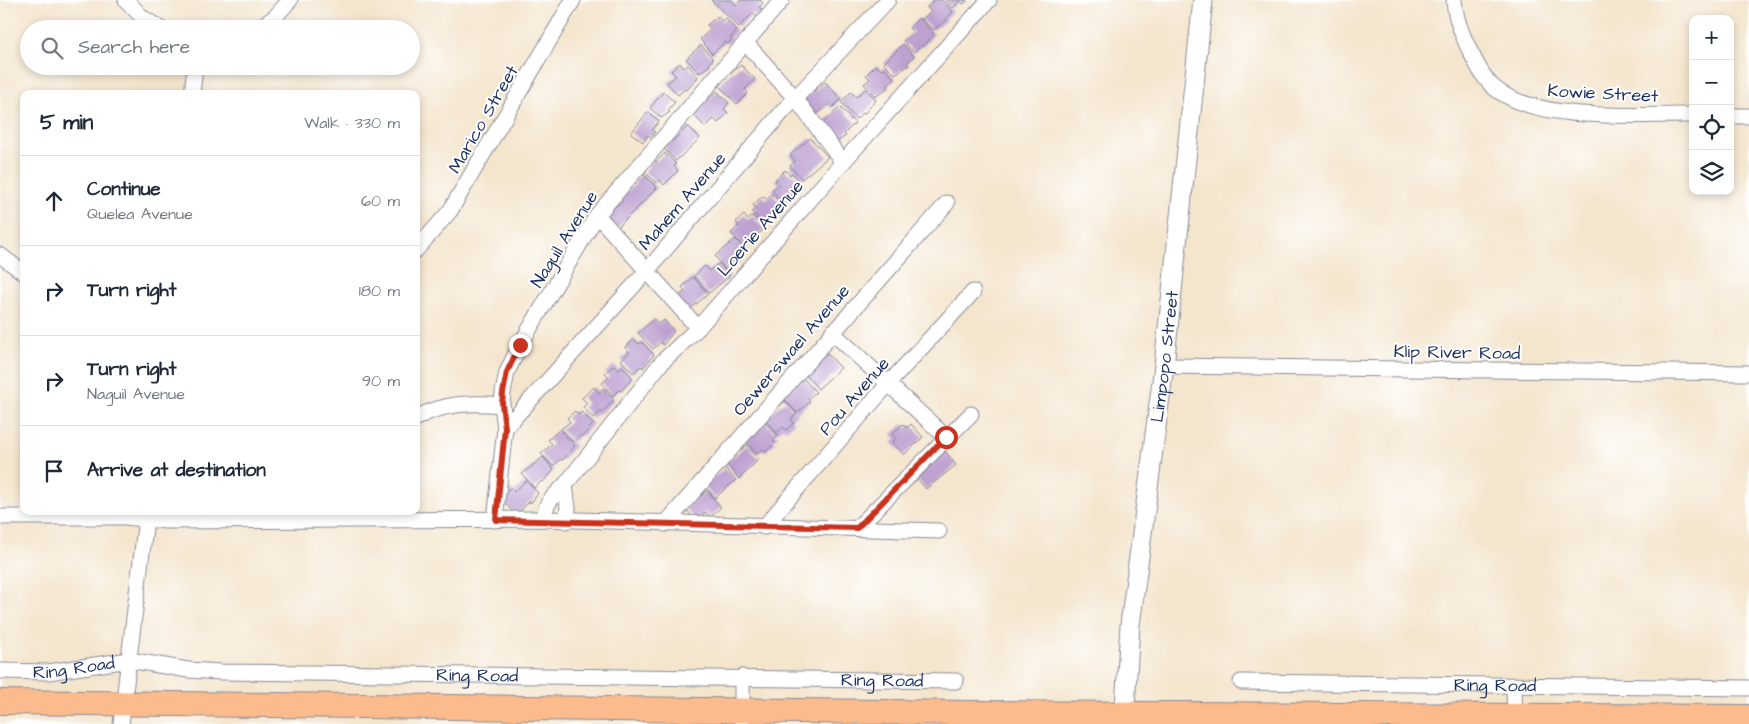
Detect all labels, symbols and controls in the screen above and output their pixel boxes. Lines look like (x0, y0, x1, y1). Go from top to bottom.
map controls (1689, 15, 1734, 195)
button: + (1689, 15, 1734, 60)
search box (20, 20, 420, 75)
icon: search (38, 34, 66, 62)
text: Search here (78, 34, 190, 61)
street label: Marico Street (442, 60, 525, 178)
button: − (1689, 60, 1734, 105)
street label: Kowie Street (1547, 78, 1660, 109)
button: locate (1689, 105, 1734, 150)
text: 5 min (40, 108, 93, 137)
text: Walk · 330 m (304, 112, 400, 134)
street label: Mahem Avenue (633, 147, 732, 256)
button: layers (1689, 150, 1734, 195)
street label: Loerie Avenue (711, 174, 809, 282)
text: Continue (87, 176, 161, 203)
street label: Naguil Avenue (525, 186, 605, 293)
icon: ahead (40, 187, 68, 215)
text: 60 m (361, 190, 400, 212)
text: Quelea Avenue (87, 203, 193, 225)
icon: right (40, 277, 68, 305)
text: Turn right (87, 277, 176, 304)
street label: Oewerswael Avenue (727, 279, 856, 422)
text: 180 m (359, 280, 400, 302)
street label: Limpopo Street (1145, 289, 1185, 424)
route end (509, 334, 532, 357)
street label: Klip River Road (1393, 339, 1521, 366)
street label: Pou Avenue (813, 352, 896, 441)
text: Turn right (87, 356, 176, 383)
icon: right (40, 367, 68, 395)
text: 90 m (362, 370, 400, 392)
text: Naguil Avenue (87, 383, 185, 405)
route start (935, 426, 958, 449)
icon: arrive (40, 457, 68, 485)
text: Arrive at destination (87, 457, 266, 484)
street label: Ring Road (32, 650, 116, 685)
street label: Ring Road (436, 663, 519, 689)
street label: Ring Road (841, 668, 924, 694)
street label: Ring Road (1454, 673, 1536, 699)

